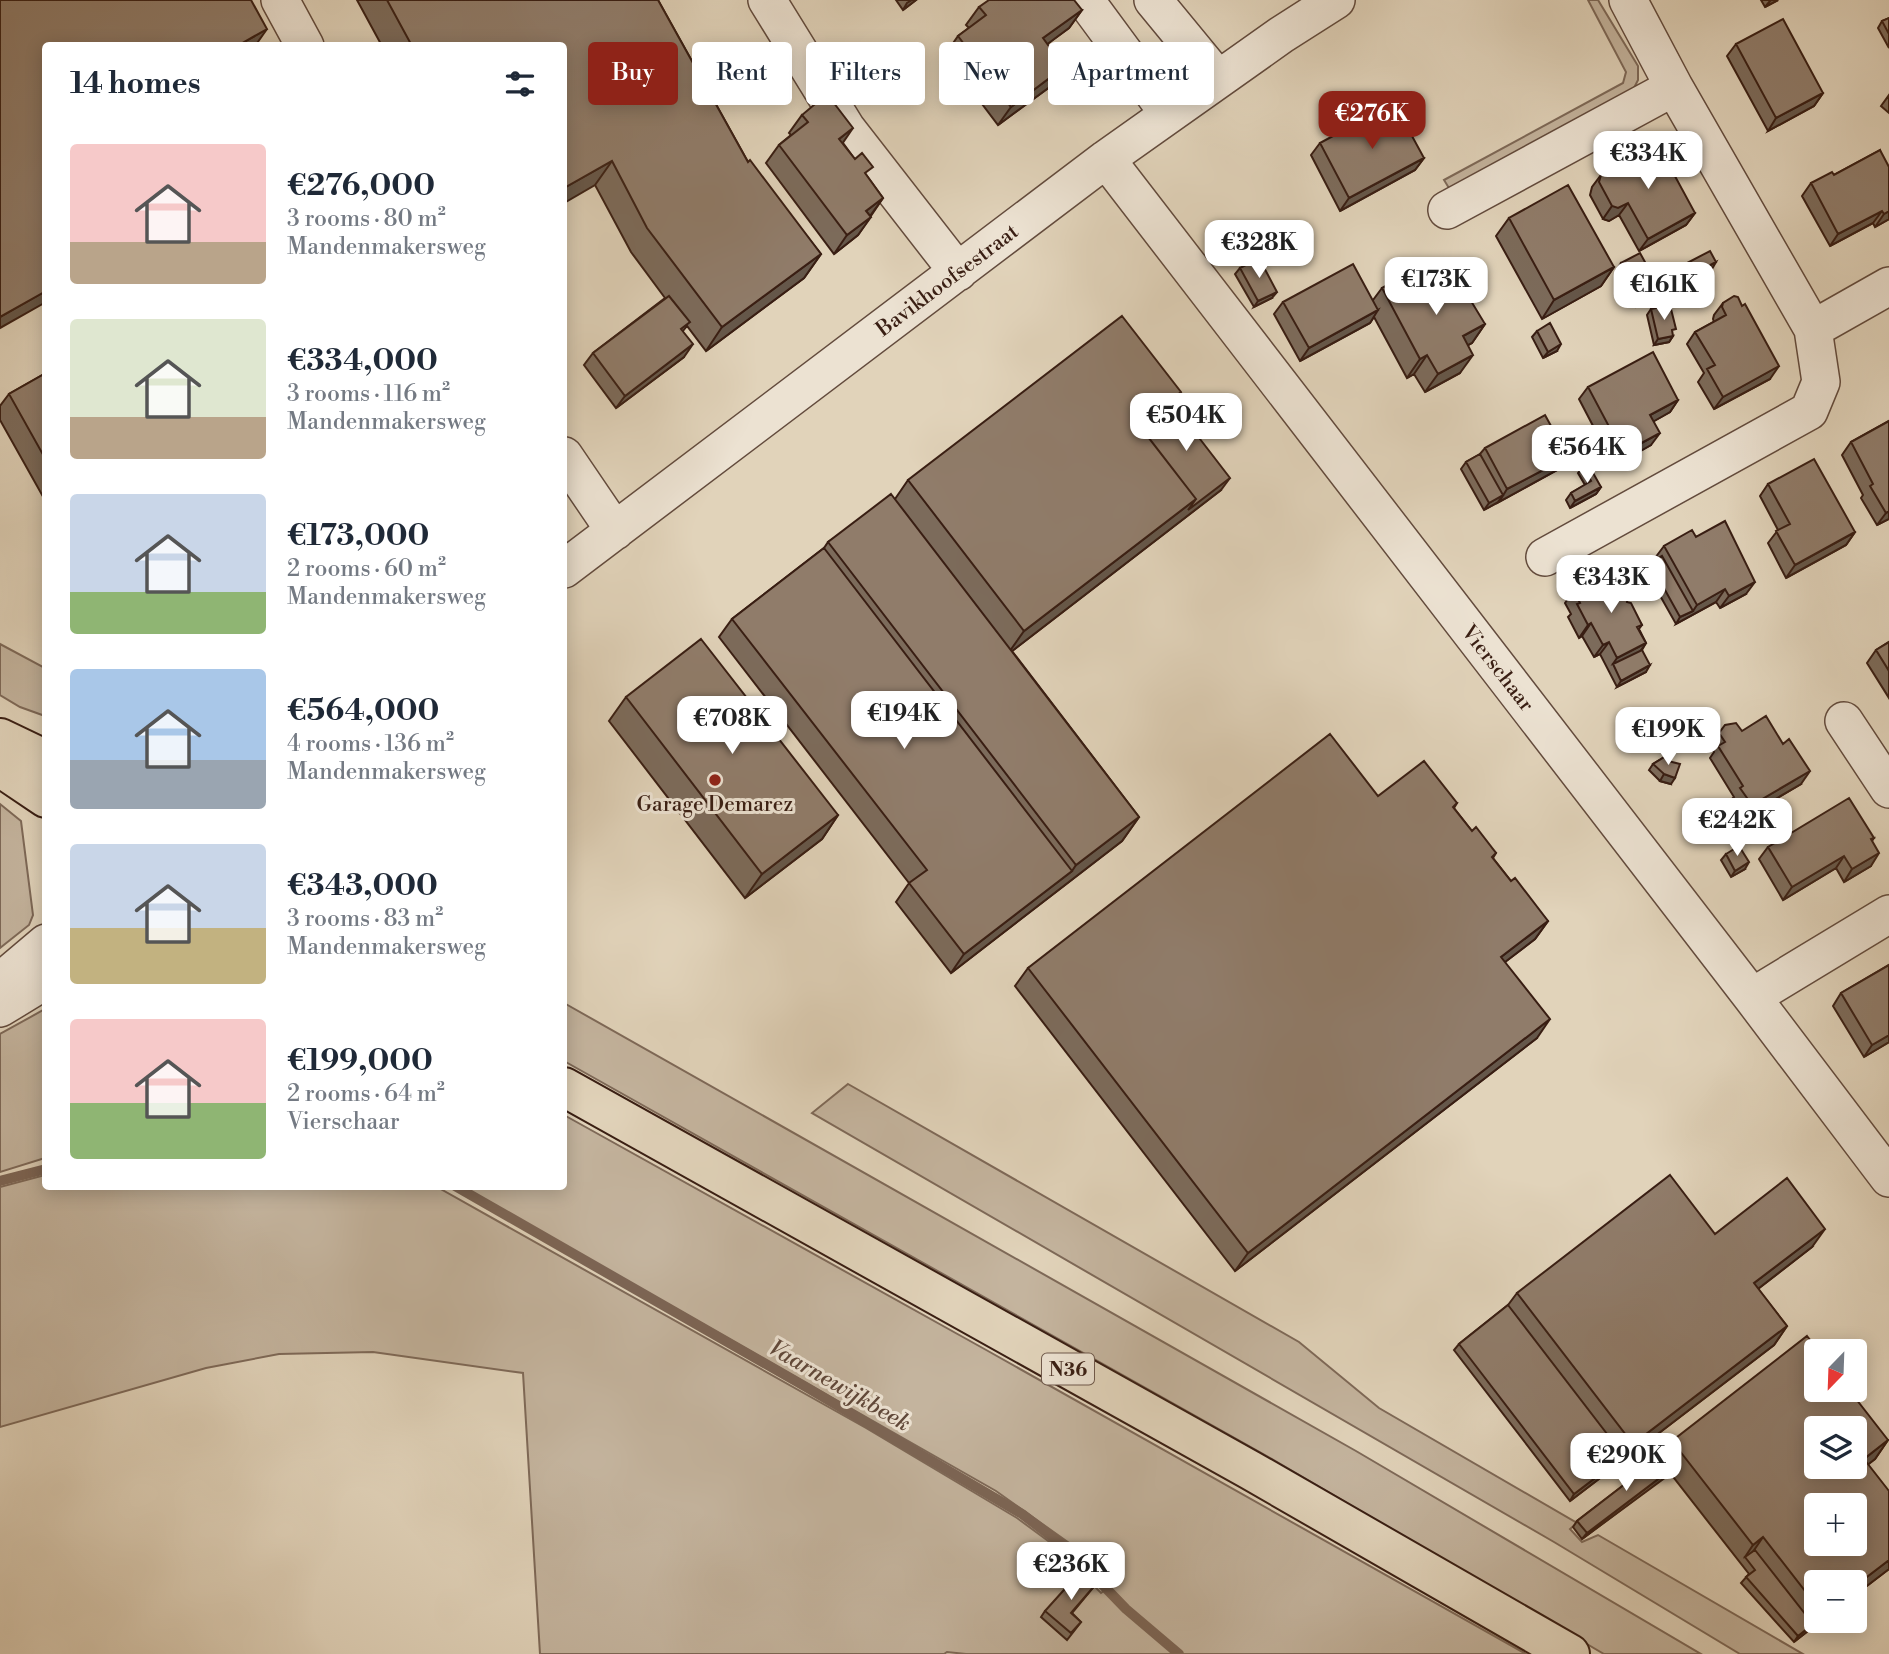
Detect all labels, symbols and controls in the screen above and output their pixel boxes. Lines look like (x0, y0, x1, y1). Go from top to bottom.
chip: Buy (588, 42, 678, 105)
chip: Rent (692, 42, 792, 105)
chip: Filters (806, 42, 925, 105)
chip: New (939, 42, 1034, 105)
chip: Apartment (1048, 42, 1214, 105)
text: 14 homes (70, 65, 201, 103)
icon: filters (501, 65, 539, 103)
pin: €276K (1323, 92, 1421, 151)
text: €276K (1335, 100, 1409, 128)
pin: €334K (1599, 132, 1697, 191)
text: €334K (1609, 140, 1687, 168)
text: €276,000 (287, 167, 435, 205)
icon: home (126, 172, 210, 256)
text: 3 rooms · 80 m² (287, 205, 446, 233)
street label: Bavikhoofsestraat (871, 219, 1024, 343)
pin: €328K (1210, 220, 1308, 280)
text: €328K (1221, 229, 1297, 257)
text: Mandenmakersweg (287, 233, 486, 261)
pin: €173K (1387, 258, 1485, 317)
pin: €161K (1615, 262, 1713, 322)
text: €173K (1401, 266, 1471, 294)
text: €161K (1630, 271, 1698, 299)
text: €334,000 (287, 342, 438, 380)
icon: home (126, 347, 210, 431)
text: 3 rooms · 116 m² (287, 380, 450, 408)
pin: €504K (1137, 393, 1235, 453)
text: €504K (1146, 402, 1226, 430)
text: Mandenmakersweg (287, 408, 486, 436)
pin: €564K (1538, 426, 1636, 485)
text: €564K (1548, 434, 1626, 462)
text: €173,000 (287, 517, 429, 555)
icon: home (126, 522, 210, 606)
text: 2 rooms · 60 m² (287, 555, 446, 583)
pin: €343K (1562, 556, 1660, 615)
text: €343K (1572, 564, 1650, 592)
text: Mandenmakersweg (287, 583, 486, 611)
street label: Vierschaar (1455, 619, 1539, 717)
text: €564,000 (287, 692, 439, 730)
pin: €194K (855, 692, 953, 751)
pin: €708K (683, 696, 781, 756)
icon: home (126, 697, 210, 781)
text: €194K (867, 700, 941, 728)
text: €708K (693, 705, 771, 733)
pin: €199K (1619, 708, 1717, 767)
text: €199K (1631, 716, 1705, 744)
text: 4 rooms · 136 m² (287, 730, 454, 758)
text: Mandenmakersweg (287, 758, 486, 786)
marker: Garage Demarez (707, 772, 723, 788)
place label: Garage Demarez (637, 792, 793, 818)
pin: €242K (1688, 798, 1786, 858)
text: €242K (1698, 807, 1776, 835)
text: €343,000 (287, 867, 438, 905)
icon: home (126, 872, 210, 956)
text: 3 rooms · 83 m² (287, 905, 443, 933)
text: Mandenmakersweg (287, 933, 486, 961)
text: €199,000 (287, 1042, 433, 1080)
icon: home (126, 1047, 210, 1131)
text: 2 rooms · 64 m² (287, 1080, 445, 1108)
text: Vierschaar (287, 1108, 400, 1136)
water label: Vaarnewijkbeek (764, 1334, 915, 1438)
north arrow (1804, 1339, 1867, 1402)
map controls (1804, 1339, 1867, 1633)
road number: N36 (1042, 1354, 1094, 1385)
button: layers (1804, 1416, 1867, 1479)
pin: €290K (1577, 1434, 1675, 1493)
text: €290K (1586, 1442, 1666, 1470)
button: + (1804, 1493, 1867, 1556)
pin: €236K (1022, 1542, 1120, 1602)
text: €236K (1033, 1551, 1109, 1579)
button: − (1804, 1570, 1867, 1633)

